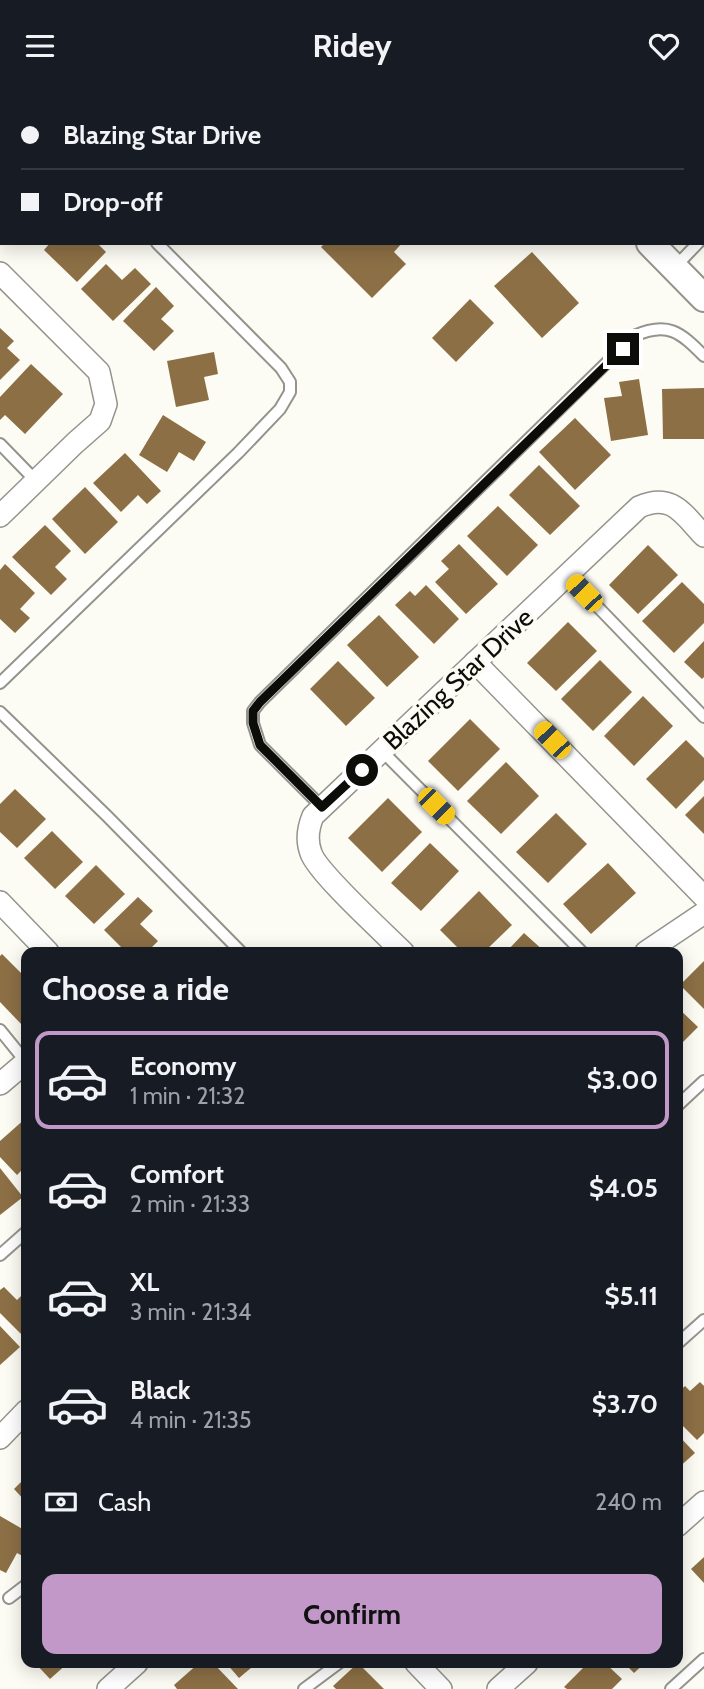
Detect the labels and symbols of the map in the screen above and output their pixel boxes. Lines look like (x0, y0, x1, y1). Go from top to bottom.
route end (607, 333, 639, 365)
car (562, 571, 607, 615)
street label: Blazing Star Drive (376, 601, 540, 757)
car (530, 718, 575, 762)
route start (346, 754, 378, 786)
car (414, 784, 459, 828)

